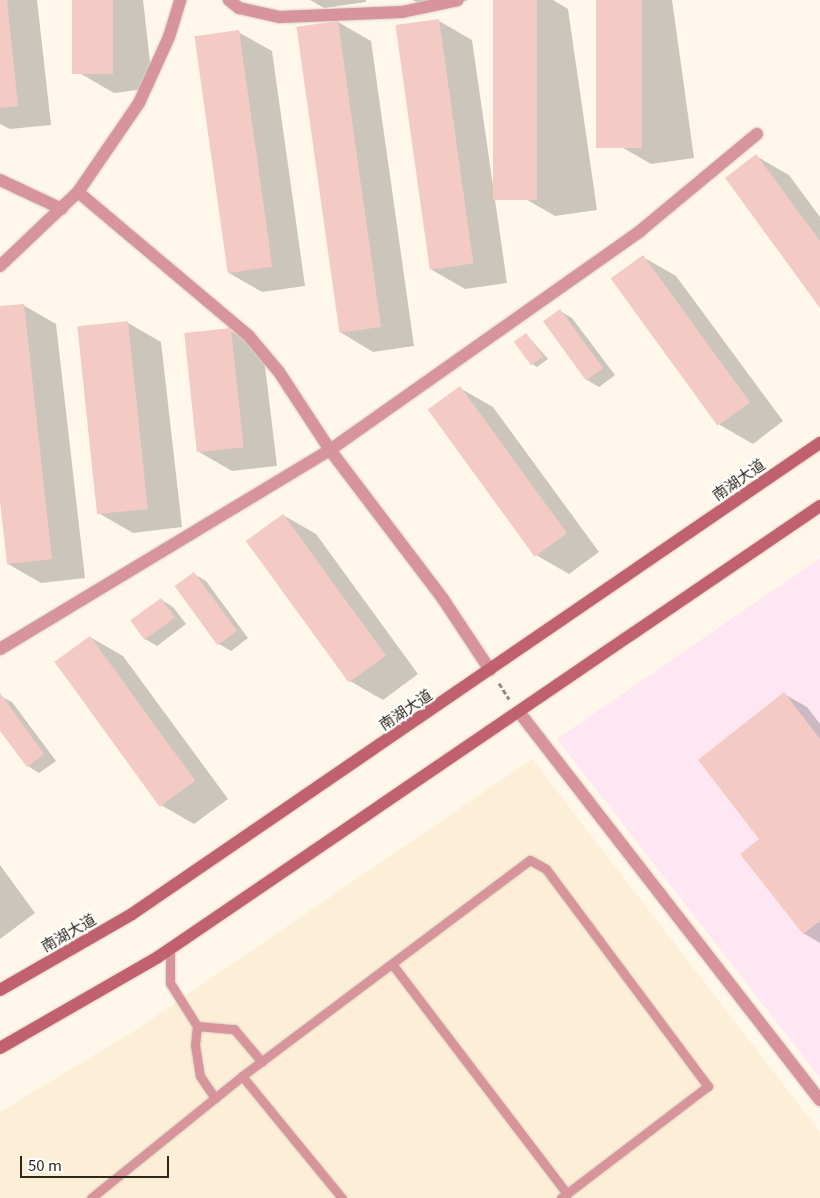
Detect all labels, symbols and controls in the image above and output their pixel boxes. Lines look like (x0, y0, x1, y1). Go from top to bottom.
street label: 南湖大道 (708, 454, 768, 504)
street label: 南湖大道 (375, 685, 435, 733)
street label: 南湖大道 (38, 909, 98, 955)
scale bar (22, 1146, 171, 1178)
text: 50 m (28, 1154, 62, 1175)

